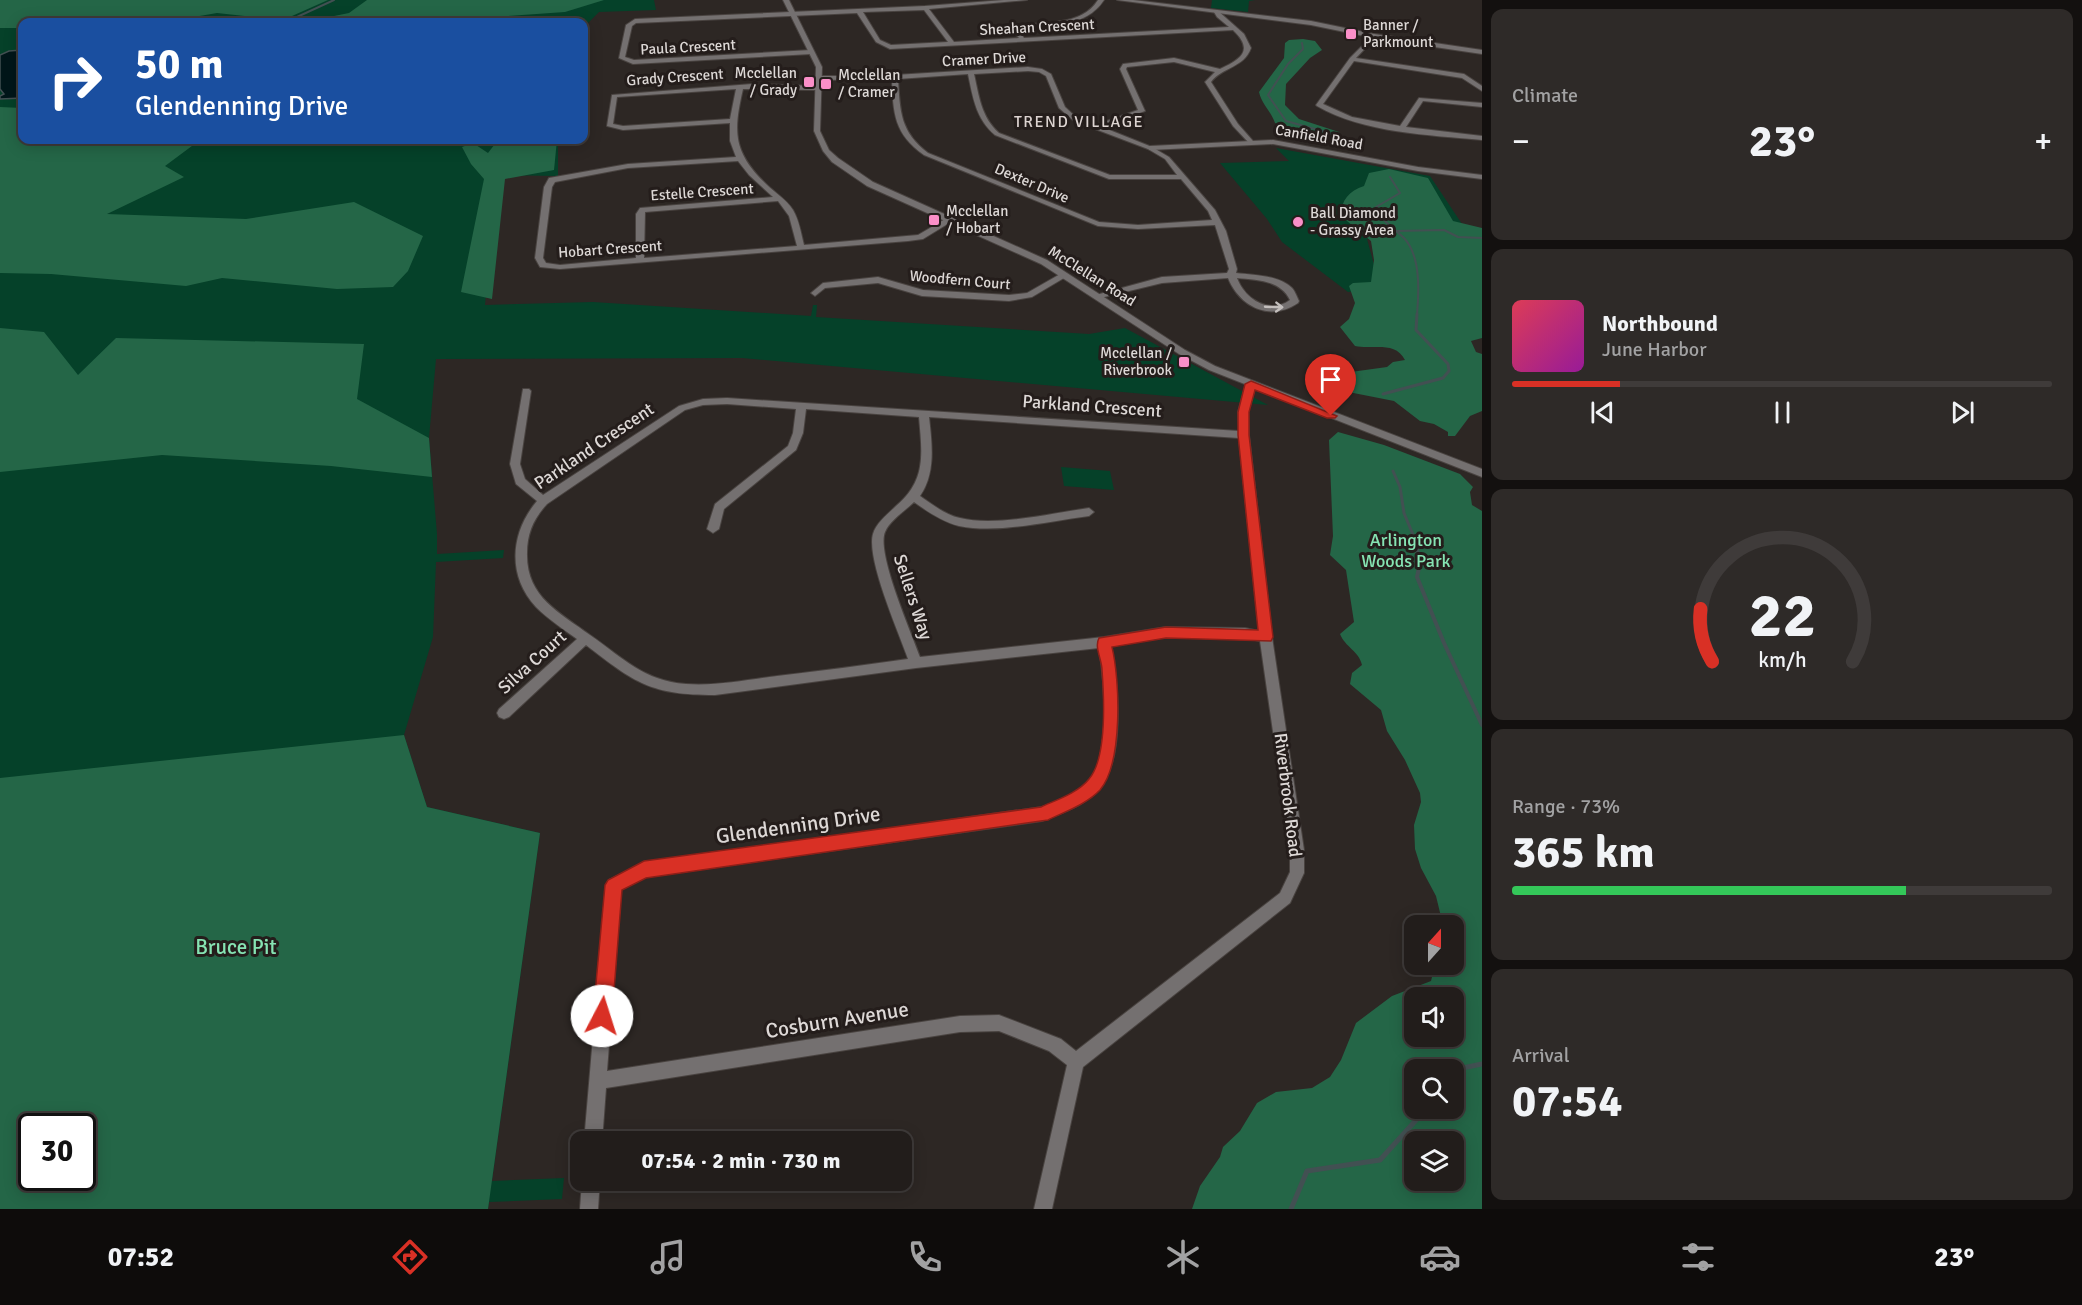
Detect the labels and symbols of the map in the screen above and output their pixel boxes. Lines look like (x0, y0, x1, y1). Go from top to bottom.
street label: Sheahan Crescent (979, 15, 1095, 39)
place label: Banner / Parkmount (1363, 16, 1433, 51)
marker: Banner / Parkmount (1344, 27, 1358, 41)
street label: Paula Crescent (640, 36, 736, 58)
street label: Cramer Drive (942, 48, 1026, 70)
place label: Mcclellan / Grady (735, 64, 797, 99)
street label: Grady Crescent (626, 65, 724, 89)
place label: Mcclellan / Cramer (838, 66, 900, 101)
marker: Mcclellan / Grady (802, 75, 816, 89)
marker: Mcclellan / Cramer (819, 77, 833, 91)
district label: TREND VILLAGE (1014, 112, 1144, 132)
street label: Canfield Road (1274, 120, 1364, 154)
street label: Dexter Drive (992, 159, 1072, 207)
street label: Estelle Crescent (650, 179, 754, 205)
place label: Mcclellan / Hobart (946, 202, 1008, 237)
place label: Ball Diamond - Grassy Area (1310, 204, 1396, 239)
marker: Mcclellan / Hobart (927, 213, 941, 227)
marker: Ball Diamond - Grassy Area (1291, 215, 1305, 229)
street label: Hobart Crescent (557, 236, 663, 262)
street label: McClellan Road (1045, 242, 1139, 310)
street label: Woodfern Court (909, 267, 1011, 293)
one-way arrow (1263, 302, 1283, 313)
place label: Mcclellan / Riverbrook (1100, 344, 1173, 379)
pin (1305, 354, 1356, 416)
marker: Mcclellan / Riverbrook (1177, 355, 1191, 369)
street label: Parkland Crescent (1022, 390, 1162, 422)
street label: Parkland Crescent (530, 398, 658, 494)
park label: Arlington Woods Park (1361, 529, 1451, 572)
street label: Sellers Way (889, 551, 937, 643)
street label: Silva Court (493, 626, 571, 698)
street label: Riverbrook Road (1269, 732, 1307, 858)
street label: Glendenning Drive (714, 801, 882, 849)
north arrow (1404, 915, 1464, 975)
park label: Bruce Pit (195, 934, 277, 960)
position arrow (570, 984, 634, 1048)
street label: Cosburn Avenue (764, 996, 910, 1044)
speed limit sign: 30 (18, 1113, 96, 1191)

